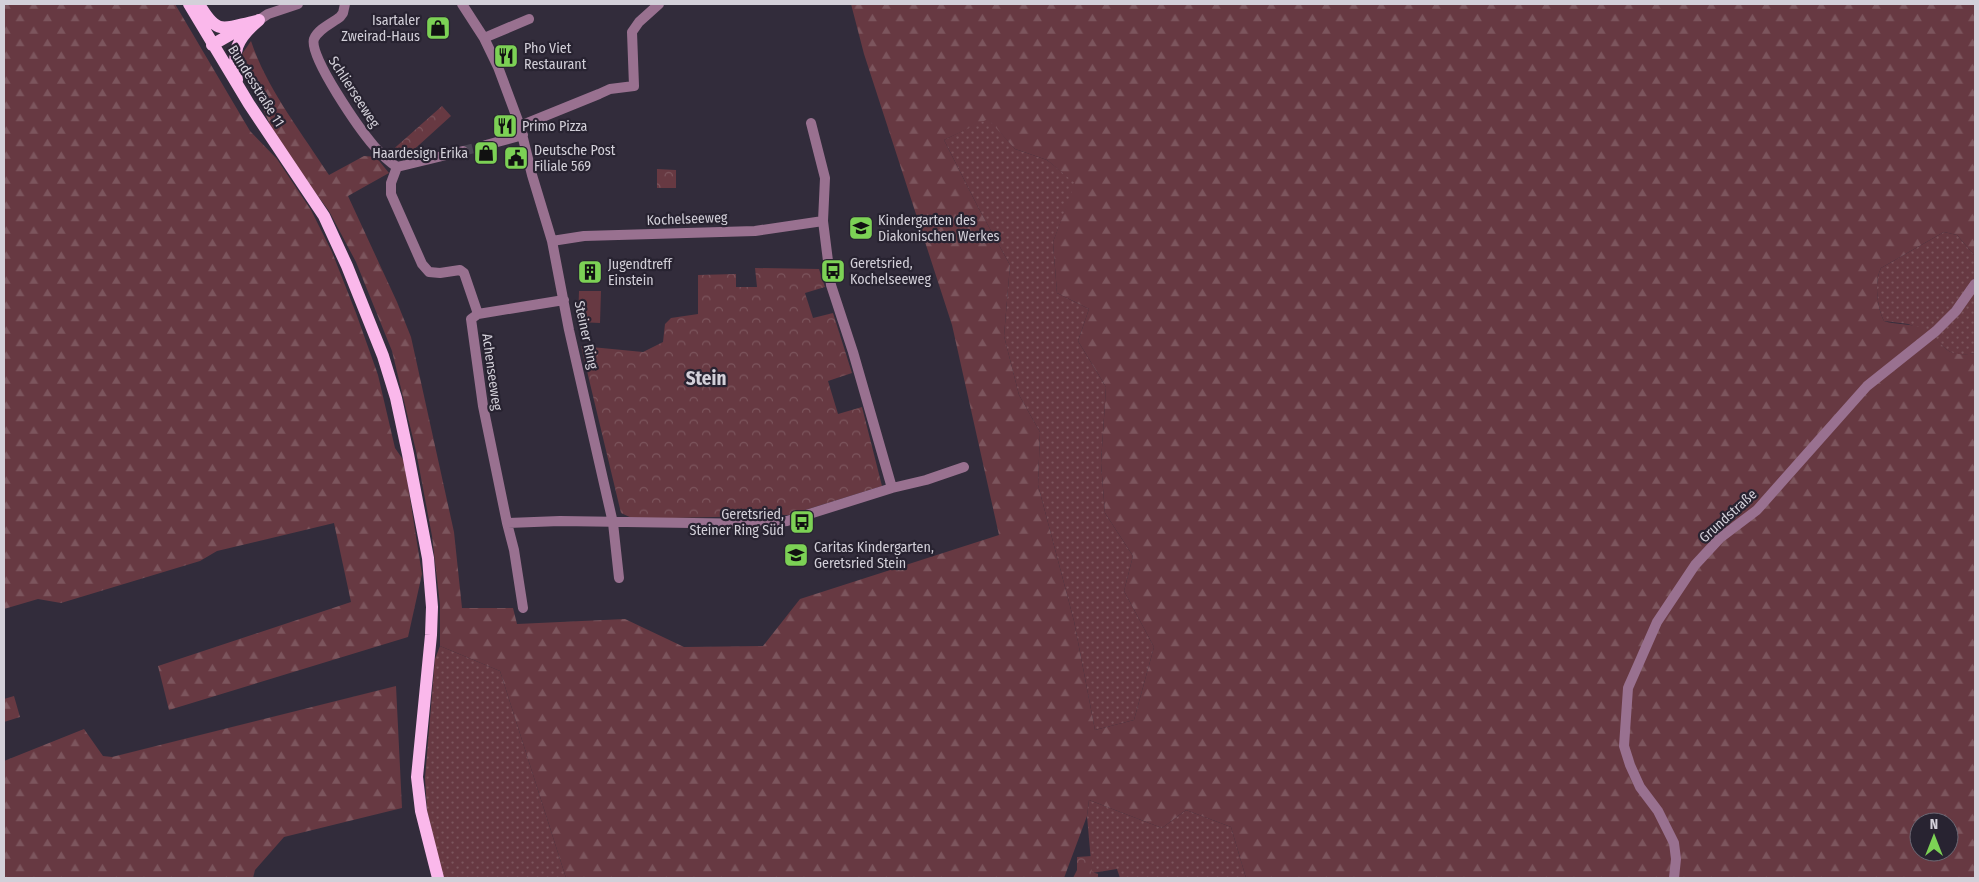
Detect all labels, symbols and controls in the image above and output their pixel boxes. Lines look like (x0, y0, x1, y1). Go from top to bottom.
place label: Isartaler Zweirad-Haus (341, 12, 420, 45)
shop icon: Isartaler Zweirad-Haus (425, 15, 451, 41)
place label: Pho Viet Restaurant (524, 40, 587, 73)
street label: Bundesstraße 11 (224, 42, 288, 130)
restaurant icon: Pho Viet Restaurant (493, 43, 519, 69)
street label: Schlierseeweg (325, 53, 384, 131)
restaurant icon: Primo Pizza (492, 113, 518, 139)
place label: Primo Pizza (522, 118, 588, 135)
shop icon: Haardesign Erika (473, 140, 499, 166)
place label: Deutsche Post Filiale 569 (534, 142, 616, 175)
place label: Haardesign Erika (372, 145, 468, 162)
public building icon: Deutsche Post Filiale 569 (503, 145, 529, 171)
street label: Kochelseeweg (646, 209, 728, 229)
place label: Kindergarten des Diakonischen Werkes (878, 212, 1000, 245)
school or university icon: Kindergarten des Diakonischen Werkes (848, 215, 874, 241)
place label: Geretsried, Kochelseeweg (850, 255, 931, 288)
place label: Jugendtreff Einstein (608, 256, 674, 289)
bus stop icon: Geretsried, Kochelseeweg (820, 258, 846, 284)
building icon: Jugendtreff Einstein (577, 259, 603, 285)
street label: Steiner Ring (570, 299, 602, 371)
street label: Achenseeweg (478, 332, 506, 412)
district label: Stein (686, 367, 726, 390)
street label: Grundstraße (1696, 486, 1760, 546)
place label: Geretsried, Steiner Ring Süd (690, 506, 784, 539)
bus stop icon: Geretsried, Steiner Ring Süd (789, 509, 815, 535)
place label: Caritas Kindergarten, Geretsried Stein (814, 539, 934, 572)
school or university icon: Caritas Kindergarten, Geretsried Stein (783, 542, 809, 568)
north arrow (1909, 812, 1959, 862)
text: N (1930, 816, 1938, 833)

